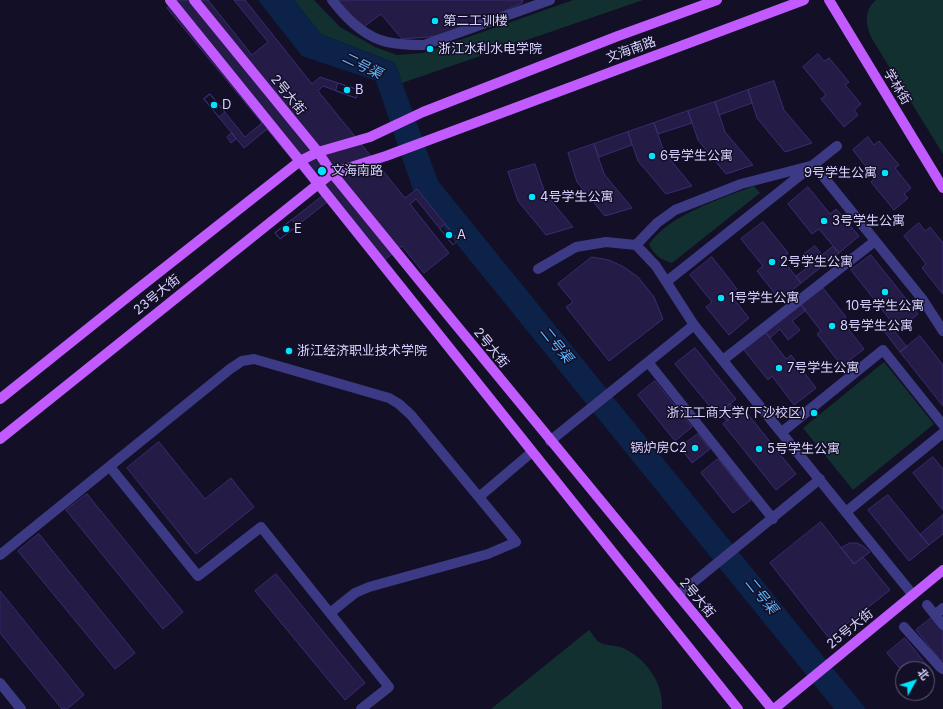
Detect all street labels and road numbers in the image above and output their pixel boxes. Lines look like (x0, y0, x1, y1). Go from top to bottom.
street label: 文海南路 (604, 34, 658, 66)
street label: 学林街 (880, 66, 914, 108)
street label: 2号大街 (267, 72, 309, 118)
street label: 23号大街 (131, 272, 183, 318)
street label: 2号大街 (470, 325, 512, 371)
street label: 2号大街 (676, 575, 718, 621)
street label: 25号大街 (824, 606, 876, 652)

